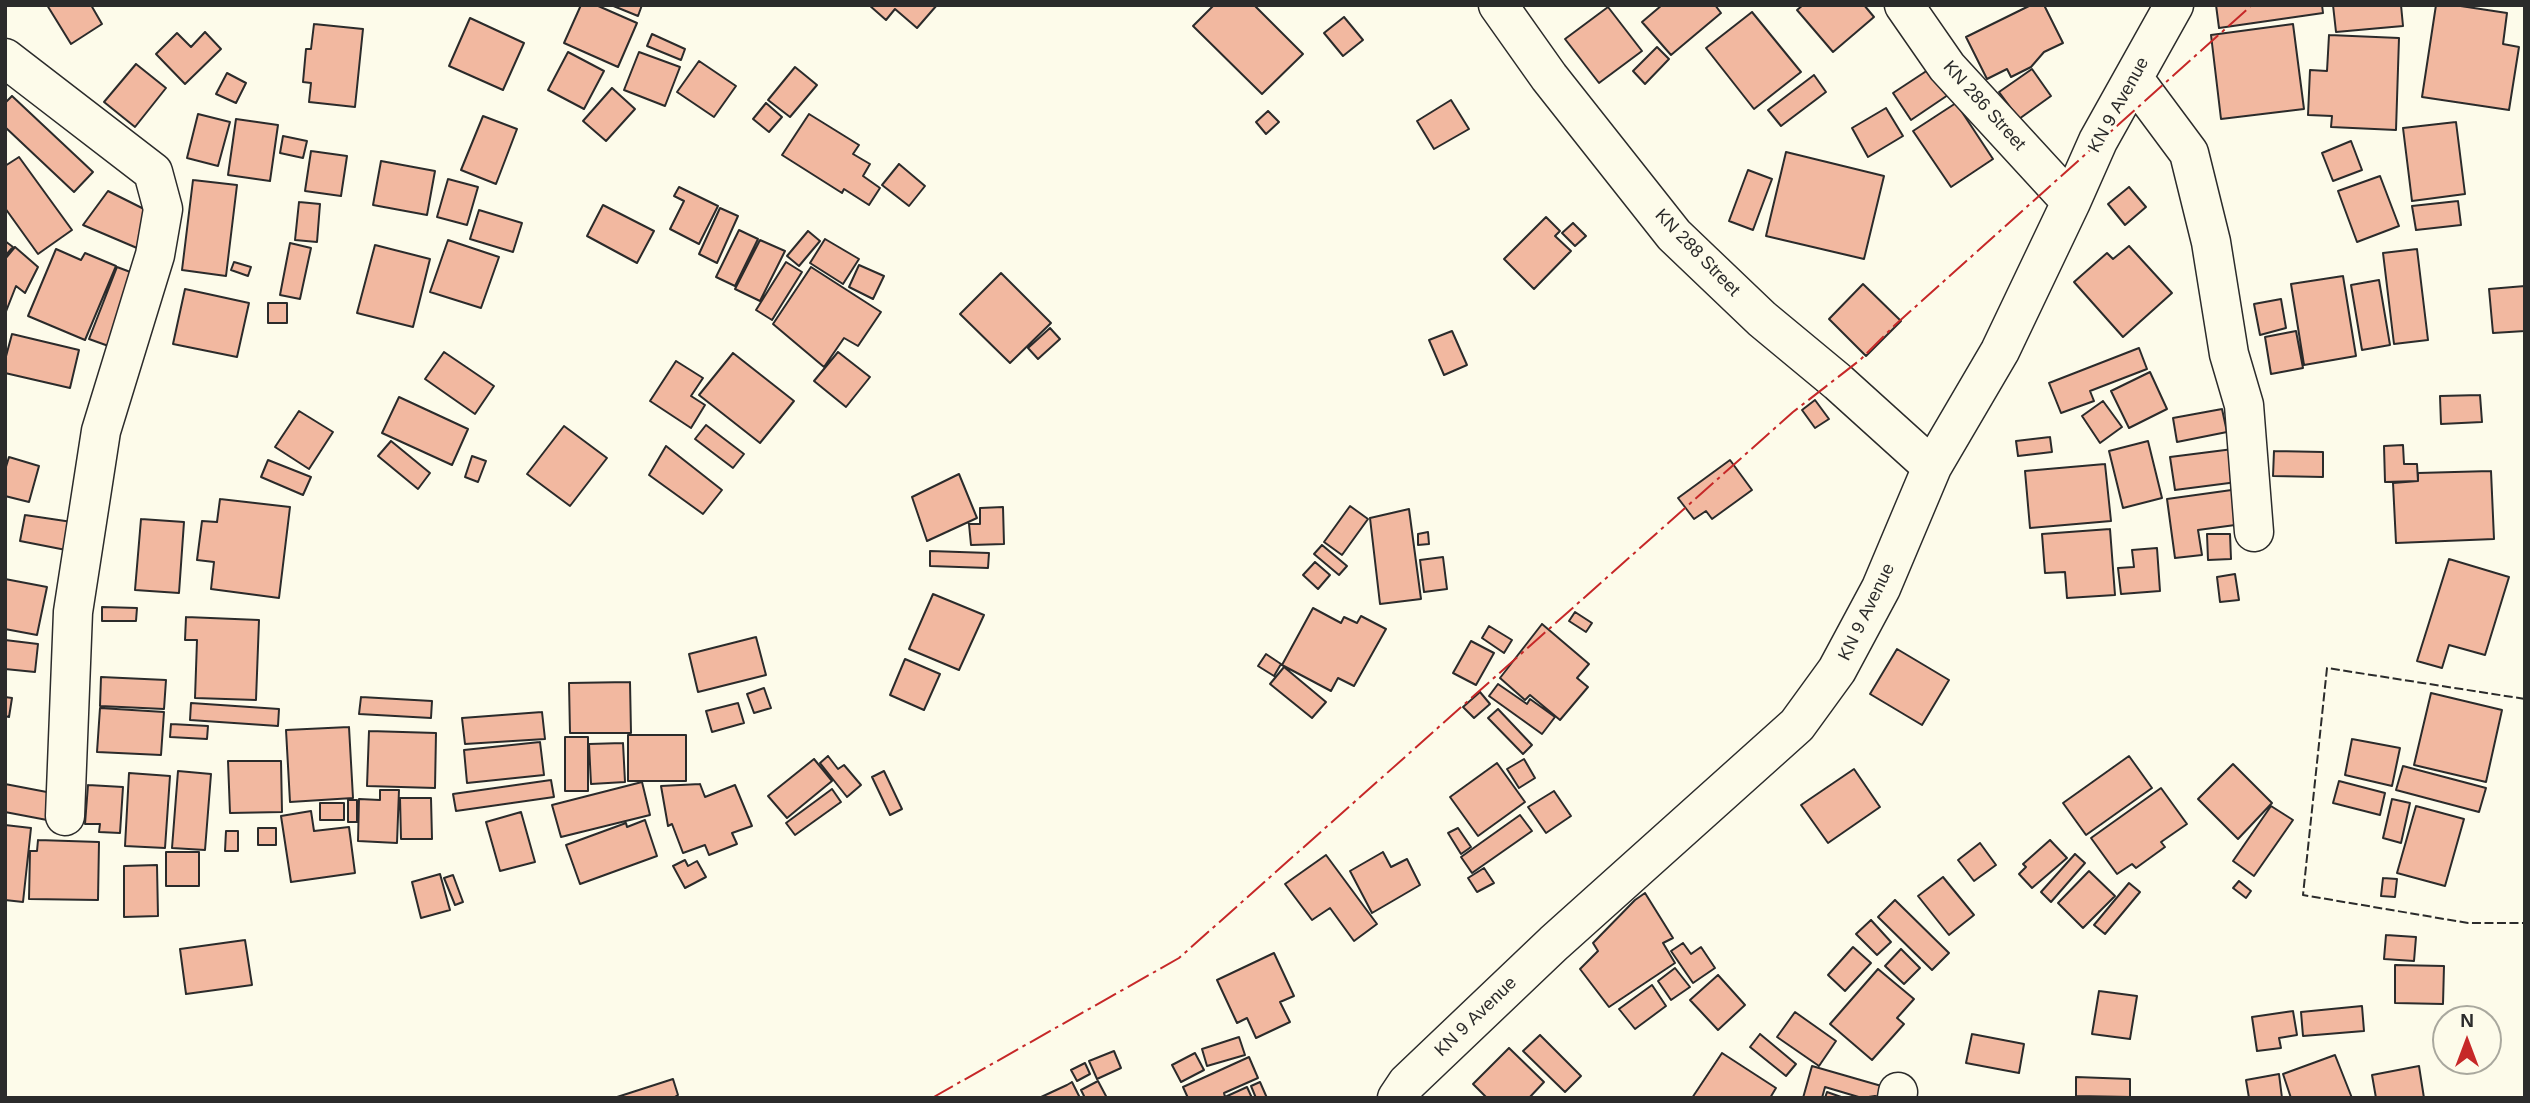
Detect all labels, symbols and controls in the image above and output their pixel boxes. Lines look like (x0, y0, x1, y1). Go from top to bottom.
street label: KN 9 Avenue (2084, 54, 2154, 156)
street label: KN 286 Street (1938, 57, 2030, 155)
street label: KN 288 Street (1650, 205, 1744, 301)
street label: KN 9 Avenue (1834, 560, 1900, 664)
street label: KN 9 Avenue (1430, 973, 1522, 1061)
north arrow (2432, 1005, 2502, 1075)
text: N (2460, 1010, 2474, 1031)

